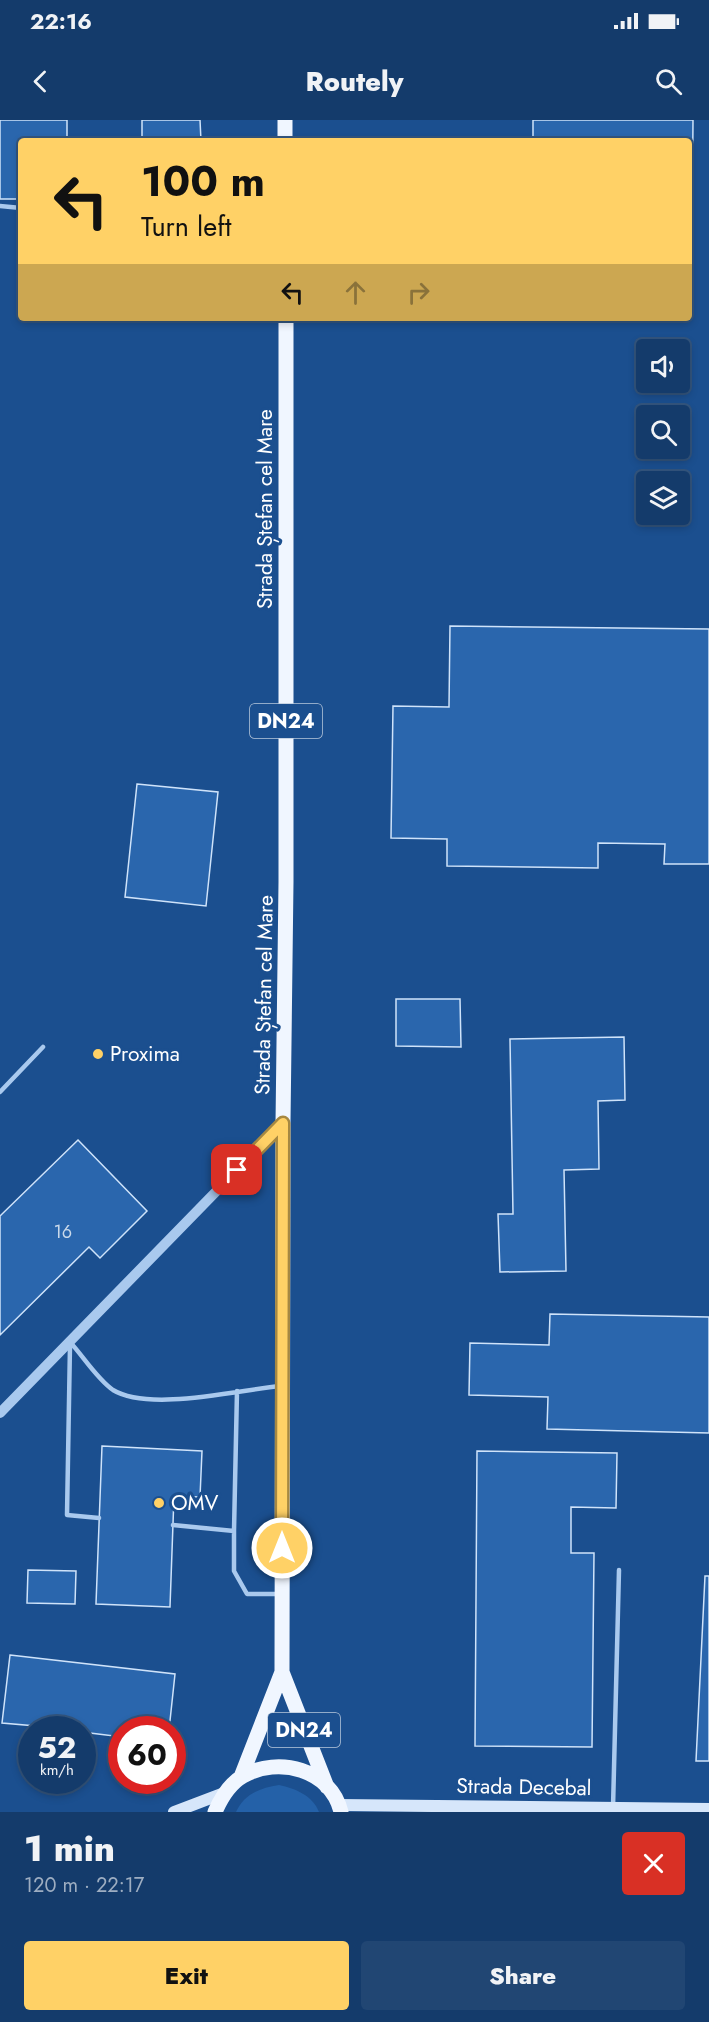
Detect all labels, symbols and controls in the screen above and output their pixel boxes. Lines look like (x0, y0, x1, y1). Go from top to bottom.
text: 22:16 (30, 5, 92, 37)
text: Routely (306, 62, 403, 101)
icon: back (24, 65, 57, 98)
icon: search (652, 65, 685, 98)
text: 100 m (141, 151, 265, 212)
icon: left (42, 162, 120, 240)
text: Turn left (141, 207, 231, 246)
icon: left (276, 276, 309, 309)
icon: ahead (339, 276, 372, 309)
icon: right (402, 276, 435, 309)
map controls (636, 339, 690, 525)
button: sound (636, 339, 690, 393)
button: search (636, 405, 690, 459)
street label: Strada Ștefan cel Mare (250, 409, 280, 609)
button: layers (636, 471, 690, 525)
road number: DN24 (250, 704, 322, 738)
street label: Strada Ștefan cel Mare (247, 895, 281, 1095)
place label: Proxima (110, 1039, 180, 1069)
marker: Proxima (91, 1047, 105, 1061)
pin (211, 1144, 262, 1195)
icon: arrive (220, 1153, 253, 1186)
house number: 16 (54, 1219, 72, 1245)
place label: OMV (171, 1488, 219, 1518)
marker: OMV (152, 1496, 166, 1510)
position arrow (250, 1516, 314, 1580)
road number: DN24 (268, 1713, 340, 1747)
speed limit sign: 60 (108, 1716, 186, 1794)
text: 52 (37, 1726, 77, 1769)
text: km/h (40, 1759, 74, 1781)
street label: Strada Decebal (456, 1771, 592, 1803)
text: 1 min (24, 1822, 115, 1874)
button: close (622, 1832, 685, 1895)
text: 120 m · 22:17 (24, 1871, 144, 1900)
button: Exit (24, 1941, 349, 2010)
button: Share (361, 1941, 685, 2010)

